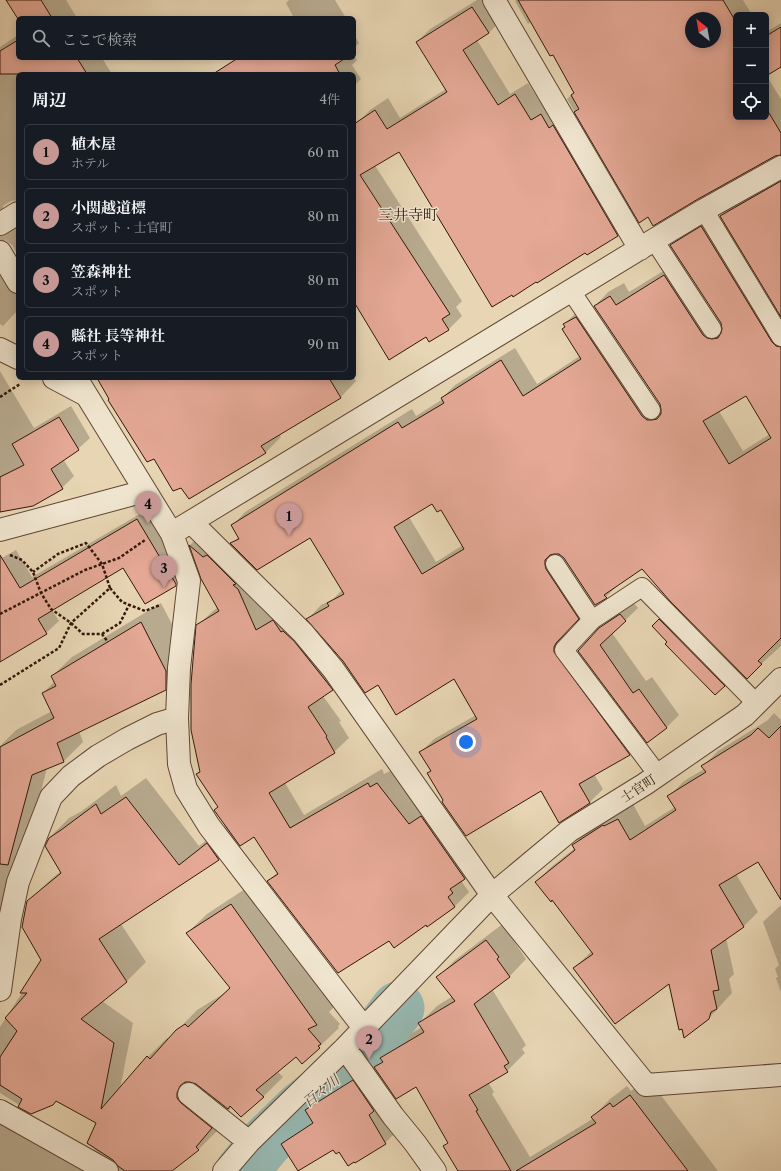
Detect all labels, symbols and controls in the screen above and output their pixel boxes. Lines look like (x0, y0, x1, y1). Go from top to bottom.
north arrow (685, 12, 721, 48)
map controls (733, 12, 769, 120)
button: + (733, 12, 769, 48)
search box (16, 16, 356, 60)
icon: search (30, 27, 52, 49)
text: ここで検索 (62, 30, 137, 49)
button: − (733, 48, 769, 84)
button: locate (733, 84, 769, 120)
text: 周辺 (32, 90, 66, 110)
text: 4件 (319, 91, 340, 107)
text: 植木屋 (71, 134, 116, 153)
text: 1 (43, 144, 49, 160)
text: 60 m (308, 144, 339, 160)
text: ホテル (71, 155, 109, 171)
text: 小関越道標 (71, 198, 146, 217)
district label: 三井寺町 (378, 205, 438, 224)
text: 2 (42, 208, 50, 224)
text: 80 m (307, 208, 339, 224)
text: スポット · 士官町 (71, 219, 173, 235)
text: 笠森神社 (71, 262, 131, 281)
text: 3 (42, 272, 50, 288)
text: 80 m (307, 272, 339, 288)
text: スポット (71, 283, 123, 299)
text: 縣社 長等神社 (71, 326, 165, 345)
text: 4 (42, 336, 50, 352)
text: 90 m (308, 336, 339, 352)
text: スポット (71, 347, 123, 363)
pin: 4 (135, 491, 161, 524)
pin: 1 (276, 503, 302, 536)
pin: 3 (151, 555, 177, 588)
your location (456, 732, 476, 752)
street label: 士官町 (617, 771, 659, 805)
pin: 2 (356, 1026, 382, 1059)
water label: 百々川 (299, 1070, 345, 1111)

